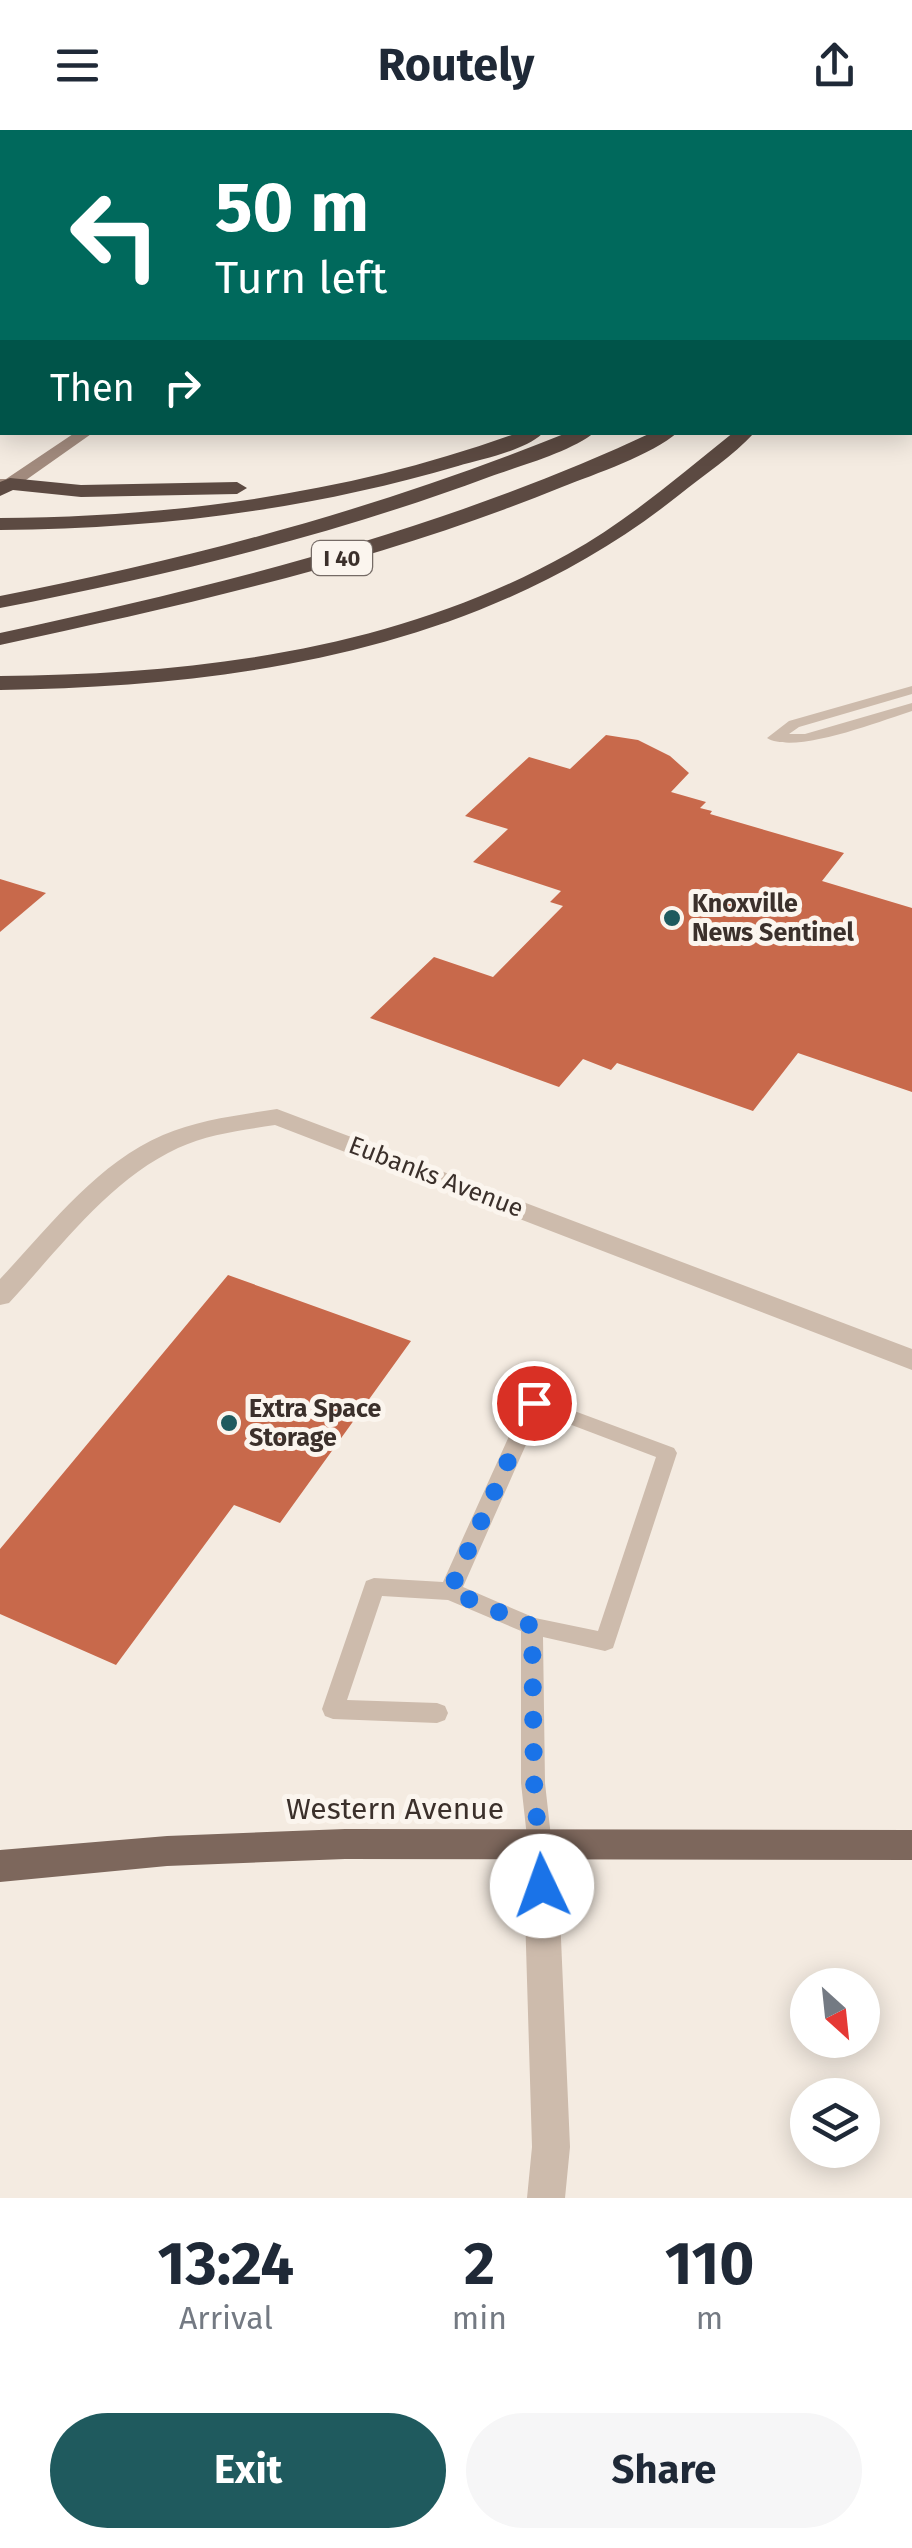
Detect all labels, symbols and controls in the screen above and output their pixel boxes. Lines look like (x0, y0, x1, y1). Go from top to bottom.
icon: menu (50, 38, 105, 93)
text: Routely (378, 38, 534, 92)
icon: share (807, 38, 862, 93)
text: 50 m (215, 166, 369, 250)
icon: left (50, 170, 180, 300)
text: Turn left (215, 251, 387, 305)
icon: right (155, 360, 210, 415)
text: Then (50, 365, 135, 411)
road number: I 40 (312, 541, 372, 575)
place label: Knoxville News Sentinel (692, 889, 855, 948)
marker: Knoxville News Sentinel (661, 907, 683, 929)
street label: Eubanks Avenue (345, 1130, 527, 1224)
pin (492, 1361, 577, 1446)
icon: arrive (507, 1376, 562, 1431)
place label: Extra Space Storage (249, 1394, 382, 1453)
marker: Extra Space Storage (218, 1412, 240, 1434)
street label: Western Avenue (286, 1791, 504, 1827)
position arrow (490, 1834, 594, 1938)
north arrow (790, 1968, 880, 2058)
map controls (790, 1968, 880, 2168)
button: layers (790, 2078, 880, 2168)
text: 13:24 (158, 2228, 294, 2300)
text: 2 (464, 2228, 495, 2300)
text: 110 (665, 2228, 754, 2300)
text: Arrival (179, 2299, 273, 2337)
text: min (452, 2299, 507, 2337)
text: m (696, 2299, 723, 2337)
button: Exit (50, 2413, 446, 2528)
button: Share (466, 2413, 862, 2528)

